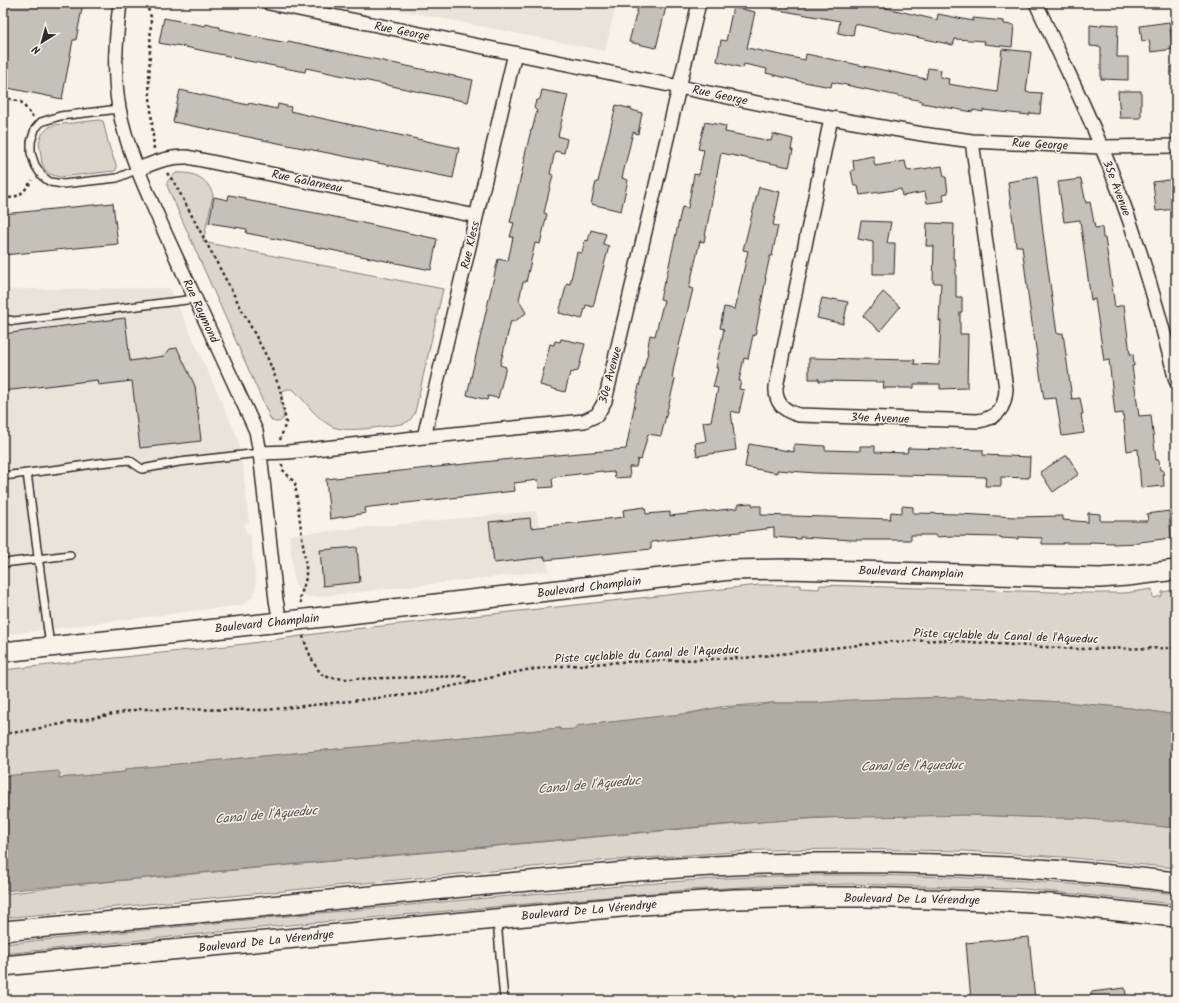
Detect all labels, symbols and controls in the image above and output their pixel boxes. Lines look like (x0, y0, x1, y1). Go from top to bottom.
street label: Rue George (372, 17, 432, 46)
north arrow (22, 22, 62, 62)
text: N (28, 40, 45, 58)
street label: Rue George (690, 80, 750, 111)
street label: Rue George (1011, 134, 1069, 155)
street label: 35e Avenue (1097, 157, 1136, 220)
street label: Rue Galarneau (270, 165, 344, 198)
street label: Rue Kless (456, 219, 485, 271)
street label: Rue Raymond (177, 276, 224, 347)
street label: 30e Avenue (594, 344, 627, 406)
street label: 34e Avenue (850, 408, 910, 429)
street label: Boulevard Champlain (858, 561, 964, 584)
street label: Boulevard Champlain (536, 572, 642, 603)
street label: Boulevard Champlain (214, 609, 320, 638)
street label: Piste cyclable du Canal de l'Aqueduc (913, 624, 1099, 649)
street label: Piste cyclable du Canal de l'Aqueduc (554, 640, 740, 669)
water label: Canal de l'Aqueduc (861, 755, 965, 778)
water label: Canal de l'Aqueduc (537, 770, 642, 800)
water label: Canal de l'Aqueduc (214, 800, 319, 830)
street label: Boulevard De La Vérendrye (844, 889, 981, 910)
street label: Boulevard De La Vérendrye (520, 895, 658, 926)
street label: Boulevard De La Vérendrye (197, 925, 335, 958)

